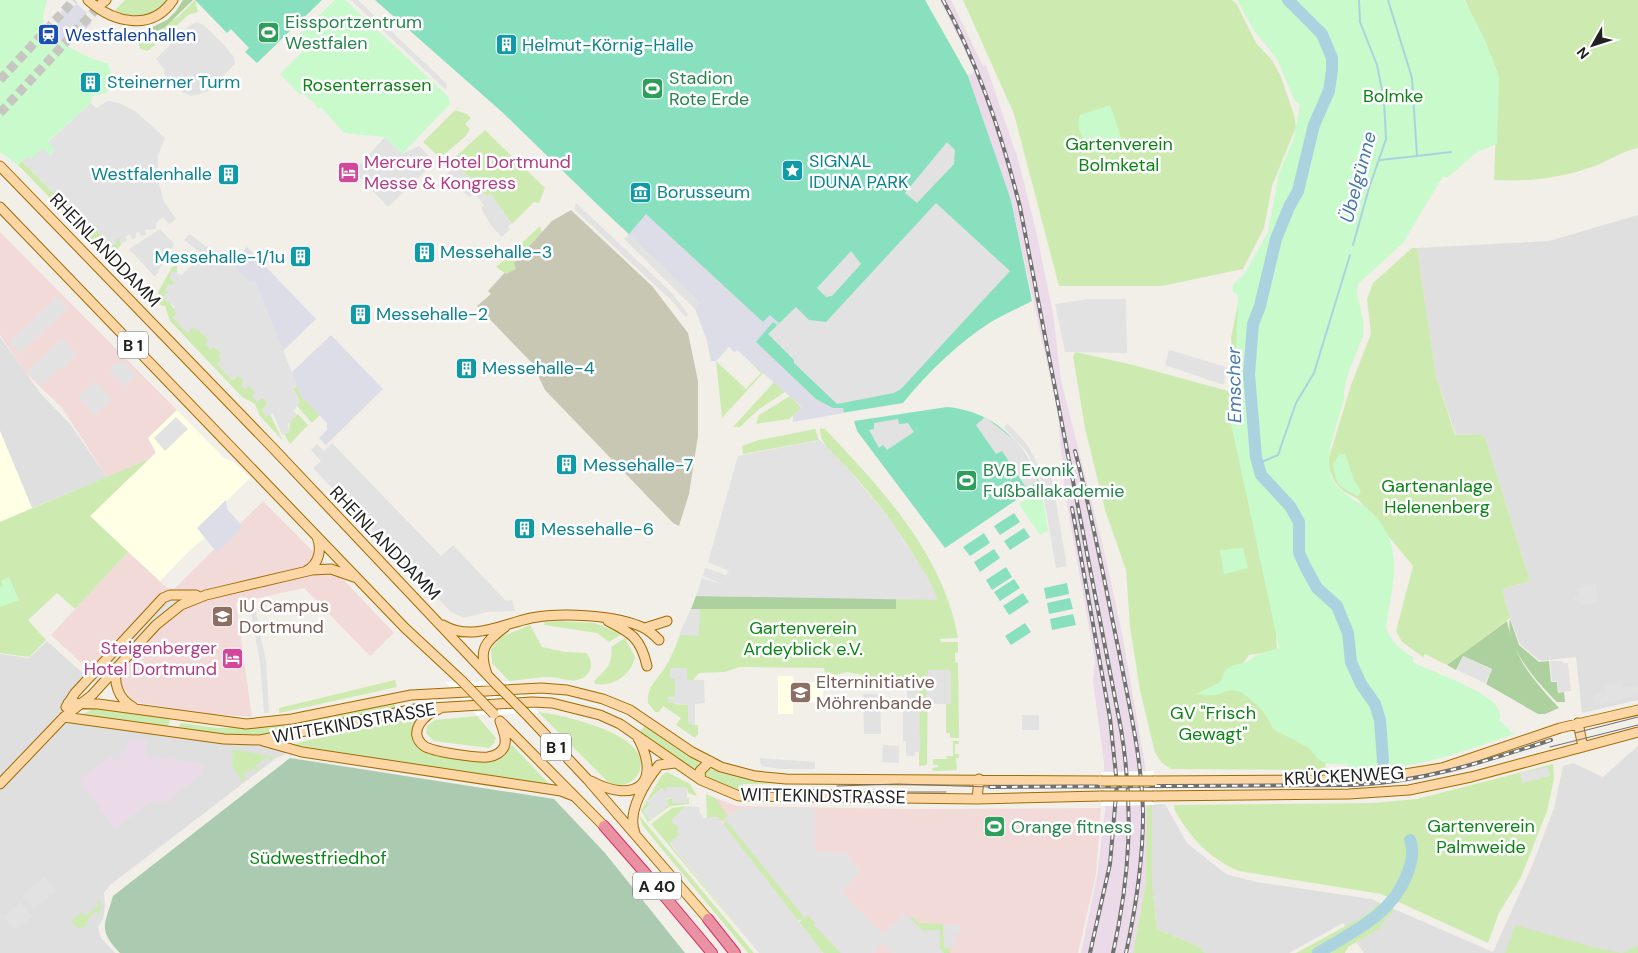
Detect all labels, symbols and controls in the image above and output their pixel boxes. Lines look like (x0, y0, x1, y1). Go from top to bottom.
place label: Eissportzentrum Westfalen (285, 10, 422, 55)
sports icon: Eissportzentrum Westfalen (257, 20, 281, 44)
north arrow (1568, 20, 1618, 70)
station icon: Westfalenhallen (37, 23, 61, 47)
place label: Westfalenhallen (65, 23, 196, 47)
building icon: Helmut-Körnig-Halle (494, 33, 518, 57)
place label: Helmut-Körnig-Halle (522, 33, 694, 57)
text: N (1573, 44, 1593, 63)
place label: Stadion Rote Erde (669, 66, 749, 111)
building icon: Steinerner Turm (79, 70, 103, 94)
place label: Steinerner Turm (107, 70, 240, 94)
park label: Rosenterrassen (302, 73, 432, 97)
sports icon: Stadion Rote Erde (641, 76, 665, 100)
park label: Bolmke (1363, 84, 1423, 108)
water label: Übelgünne (1334, 128, 1382, 225)
park label: Gartenverein Bolmketal (1065, 132, 1173, 177)
place label: SIGNAL IDUNA PARK (809, 149, 909, 194)
place label: Mercure Hotel Dortmund Messe & Kongress (364, 150, 571, 195)
place icon: SIGNAL IDUNA PARK (781, 159, 805, 183)
hotel icon: Mercure Hotel Dortmund Messe & Kongress (336, 160, 360, 184)
place label: Westfalenhalle (91, 162, 212, 186)
building icon: Westfalenhalle (216, 162, 240, 186)
museum icon: Borusseum (629, 180, 653, 204)
place label: Borusseum (657, 180, 750, 204)
street label: RHEINLANDDAMM (44, 188, 166, 312)
building icon: Messehalle-3 (412, 240, 436, 264)
place label: Messehalle-3 (440, 240, 552, 264)
place label: Messehalle-1/1u (155, 245, 285, 269)
building icon: Messehalle-1/1u (289, 245, 313, 269)
building icon: Messehalle-2 (348, 302, 372, 326)
place label: Messehalle-2 (376, 302, 488, 326)
road number: B 1 (118, 332, 148, 358)
water label: Emscher (1221, 346, 1247, 423)
building icon: Messehalle-4 (454, 356, 478, 380)
place label: Messehalle-4 (482, 356, 595, 380)
building icon: Messehalle-7 (555, 453, 579, 477)
place label: Messehalle-7 (583, 453, 693, 477)
place label: BVB Evonik Fußballakademie (983, 458, 1125, 503)
sports icon: BVB Evonik Fußballakademie (955, 468, 979, 492)
park label: Gartenanlage Helenenberg (1381, 474, 1493, 519)
street label: RHEINLANDDAMM (324, 481, 446, 605)
building icon: Messehalle-6 (513, 517, 537, 541)
place label: Messehalle-6 (541, 517, 654, 541)
place label: IU Campus Dortmund (239, 594, 329, 639)
school or university icon: IU Campus Dortmund (211, 604, 235, 628)
park label: Gartenverein Ardeyblick e.V. (743, 616, 863, 661)
place label: Steigenberger Hotel Dortmund (84, 636, 217, 681)
hotel icon: Steigenberger Hotel Dortmund (221, 646, 245, 670)
place label: Elterninitiative Möhrenbande (816, 670, 935, 715)
school or university icon: Elterninitiative Möhrenbande (788, 680, 812, 704)
street label: WITTEKINDSTRASSE (270, 697, 438, 749)
park label: GV "Frisch Gewagt" (1170, 701, 1256, 746)
road number: B 1 (541, 734, 571, 760)
street label: KRÜCKENWEG (1283, 761, 1405, 791)
street label: WITTEKINDSTRASSE (740, 783, 906, 809)
park label: Gartenverein Palmweide (1427, 814, 1535, 859)
sports icon: Orange fitness (983, 815, 1007, 839)
place label: Orange fitness (1011, 815, 1132, 839)
park label: Südwestfriedhof (249, 846, 387, 870)
road number: A 40 (633, 872, 681, 899)

